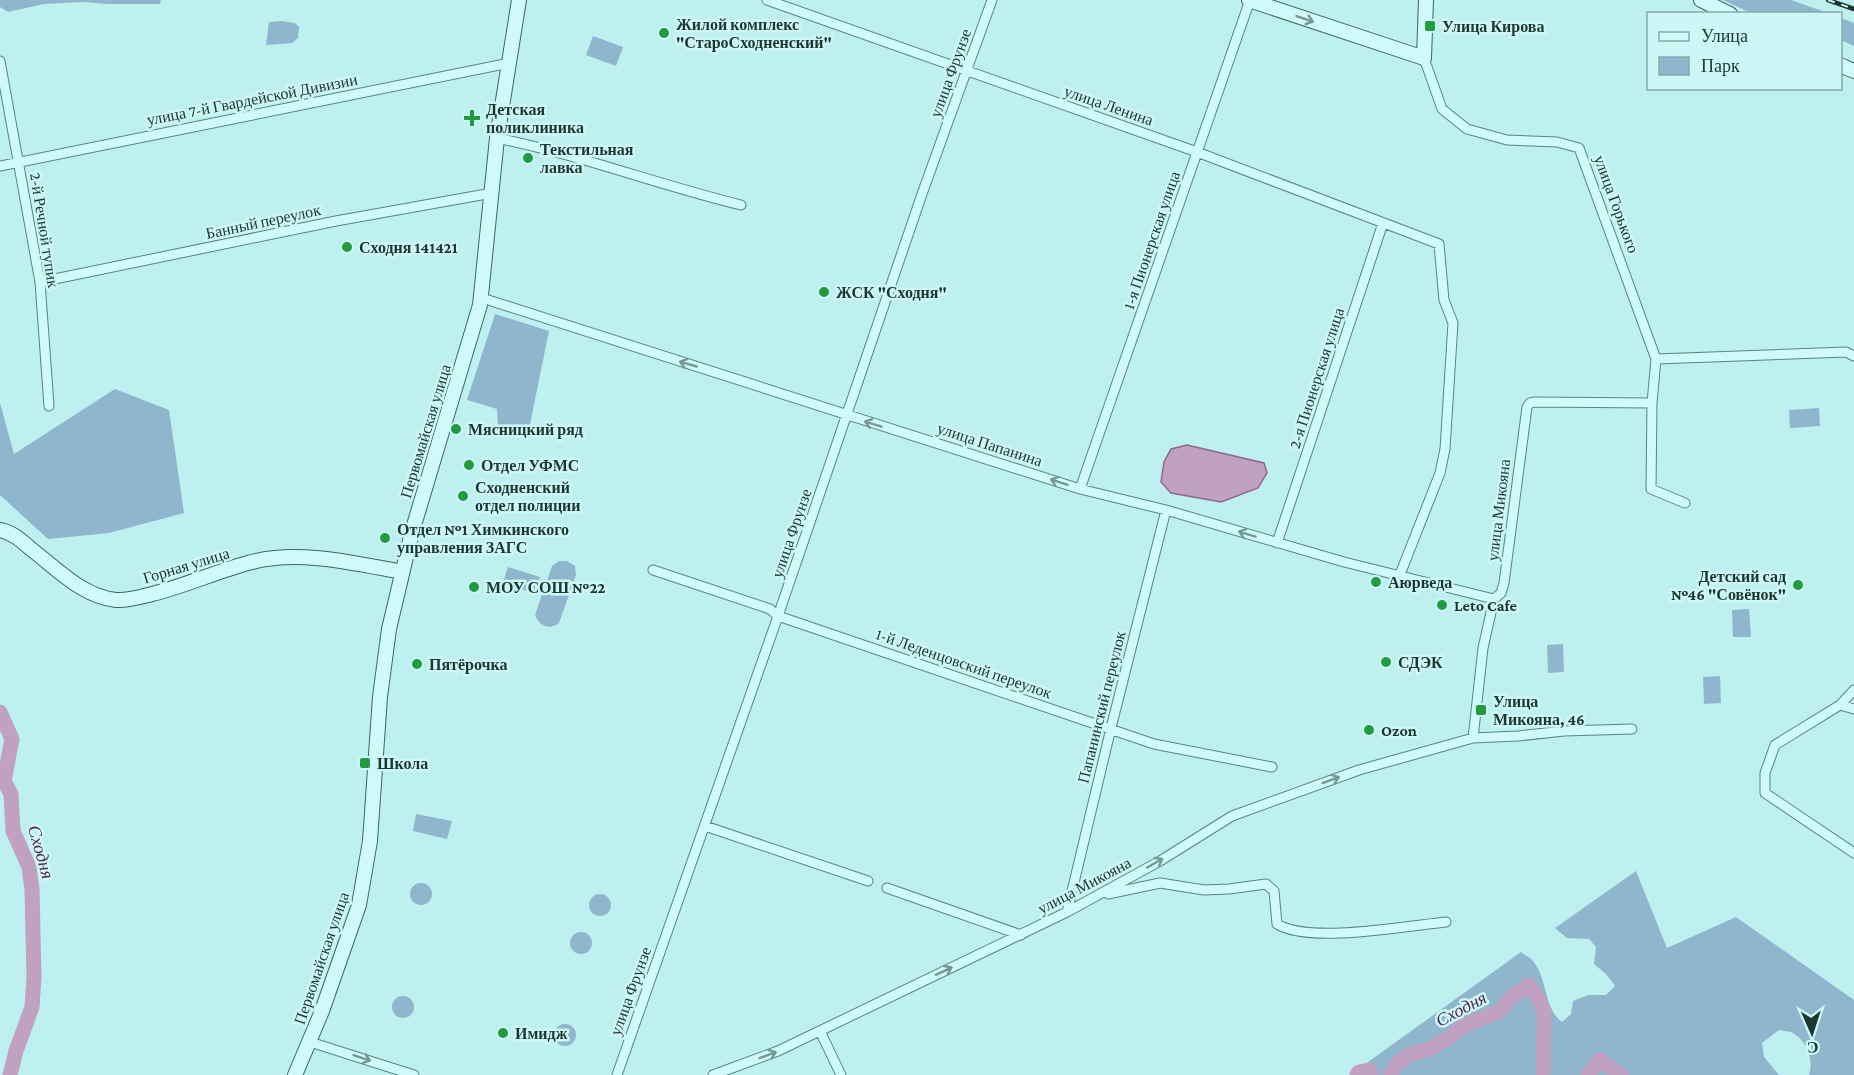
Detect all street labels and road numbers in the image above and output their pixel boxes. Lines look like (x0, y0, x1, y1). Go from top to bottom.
street label: улица Фрунзе (927, 27, 975, 120)
street label: улица 7-й Гвардейской Дивизии (145, 71, 360, 129)
street label: улица Ленина (1062, 82, 1156, 130)
street label: улица Горького (1590, 153, 1642, 256)
street label: 1-я Пионерская улица (1120, 169, 1184, 312)
street label: 2-й Речной тупик (26, 171, 62, 289)
street label: Банный переулок (204, 201, 323, 243)
street label: 2-я Пионерская улица (1286, 306, 1348, 451)
street label: Первомайская улица (397, 362, 455, 500)
street label: улица Папанина (935, 419, 1044, 470)
street label: улица Микояна (1484, 458, 1514, 562)
street label: улица Фрунзе (768, 486, 816, 580)
street label: Горная улица (141, 544, 232, 588)
street label: 1-й Леденцовский переулок (873, 625, 1054, 703)
street label: Папанинский переулок (1074, 629, 1130, 785)
street label: улица Микояна (1035, 854, 1134, 918)
street label: Первомайская улица (291, 890, 353, 1027)
street label: улица Фрунзе (607, 945, 655, 1038)

